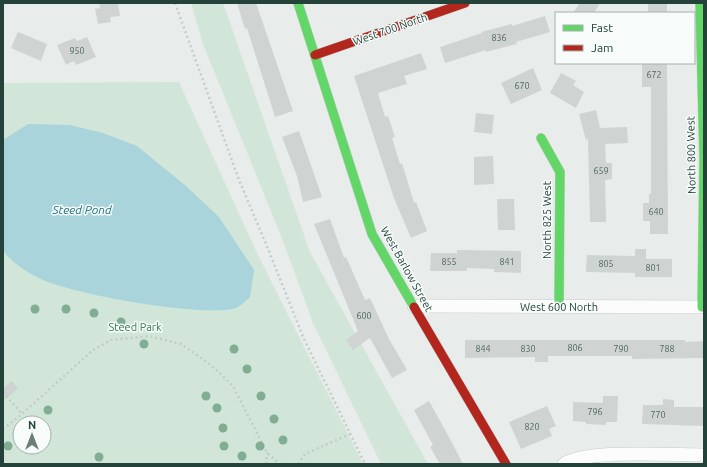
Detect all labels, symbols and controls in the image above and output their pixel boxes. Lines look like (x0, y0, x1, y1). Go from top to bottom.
street label: West 700 North (351, 11, 429, 47)
legend (555, 12, 695, 64)
text: Fast (591, 21, 613, 34)
house number: 836 (491, 33, 507, 43)
text: Jam (591, 41, 613, 54)
house number: 950 (69, 46, 85, 56)
house number: 672 (646, 70, 662, 80)
house number: 670 (514, 81, 530, 91)
street label: North 800 West (684, 115, 698, 194)
house number: 659 (593, 166, 609, 176)
street label: North 825 West (541, 180, 553, 259)
water label: Steed Pond (51, 203, 112, 216)
house number: 640 (648, 207, 664, 217)
street label: West Barlow Street (379, 224, 436, 314)
house number: 855 (441, 257, 457, 267)
house number: 841 (499, 257, 515, 267)
house number: 805 (598, 259, 614, 269)
house number: 801 (645, 263, 661, 273)
street label: West 600 North (520, 301, 598, 313)
house number: 600 (356, 311, 372, 321)
park label: Steed Park (108, 321, 162, 333)
house number: 806 (567, 343, 583, 353)
house number: 844 (475, 344, 491, 354)
house number: 830 (520, 344, 536, 354)
house number: 790 (613, 344, 629, 354)
house number: 788 (659, 344, 675, 354)
house number: 796 (587, 407, 603, 417)
house number: 770 (650, 410, 666, 420)
north arrow (12, 415, 52, 455)
text: N (28, 419, 36, 431)
house number: 820 (524, 422, 540, 432)

